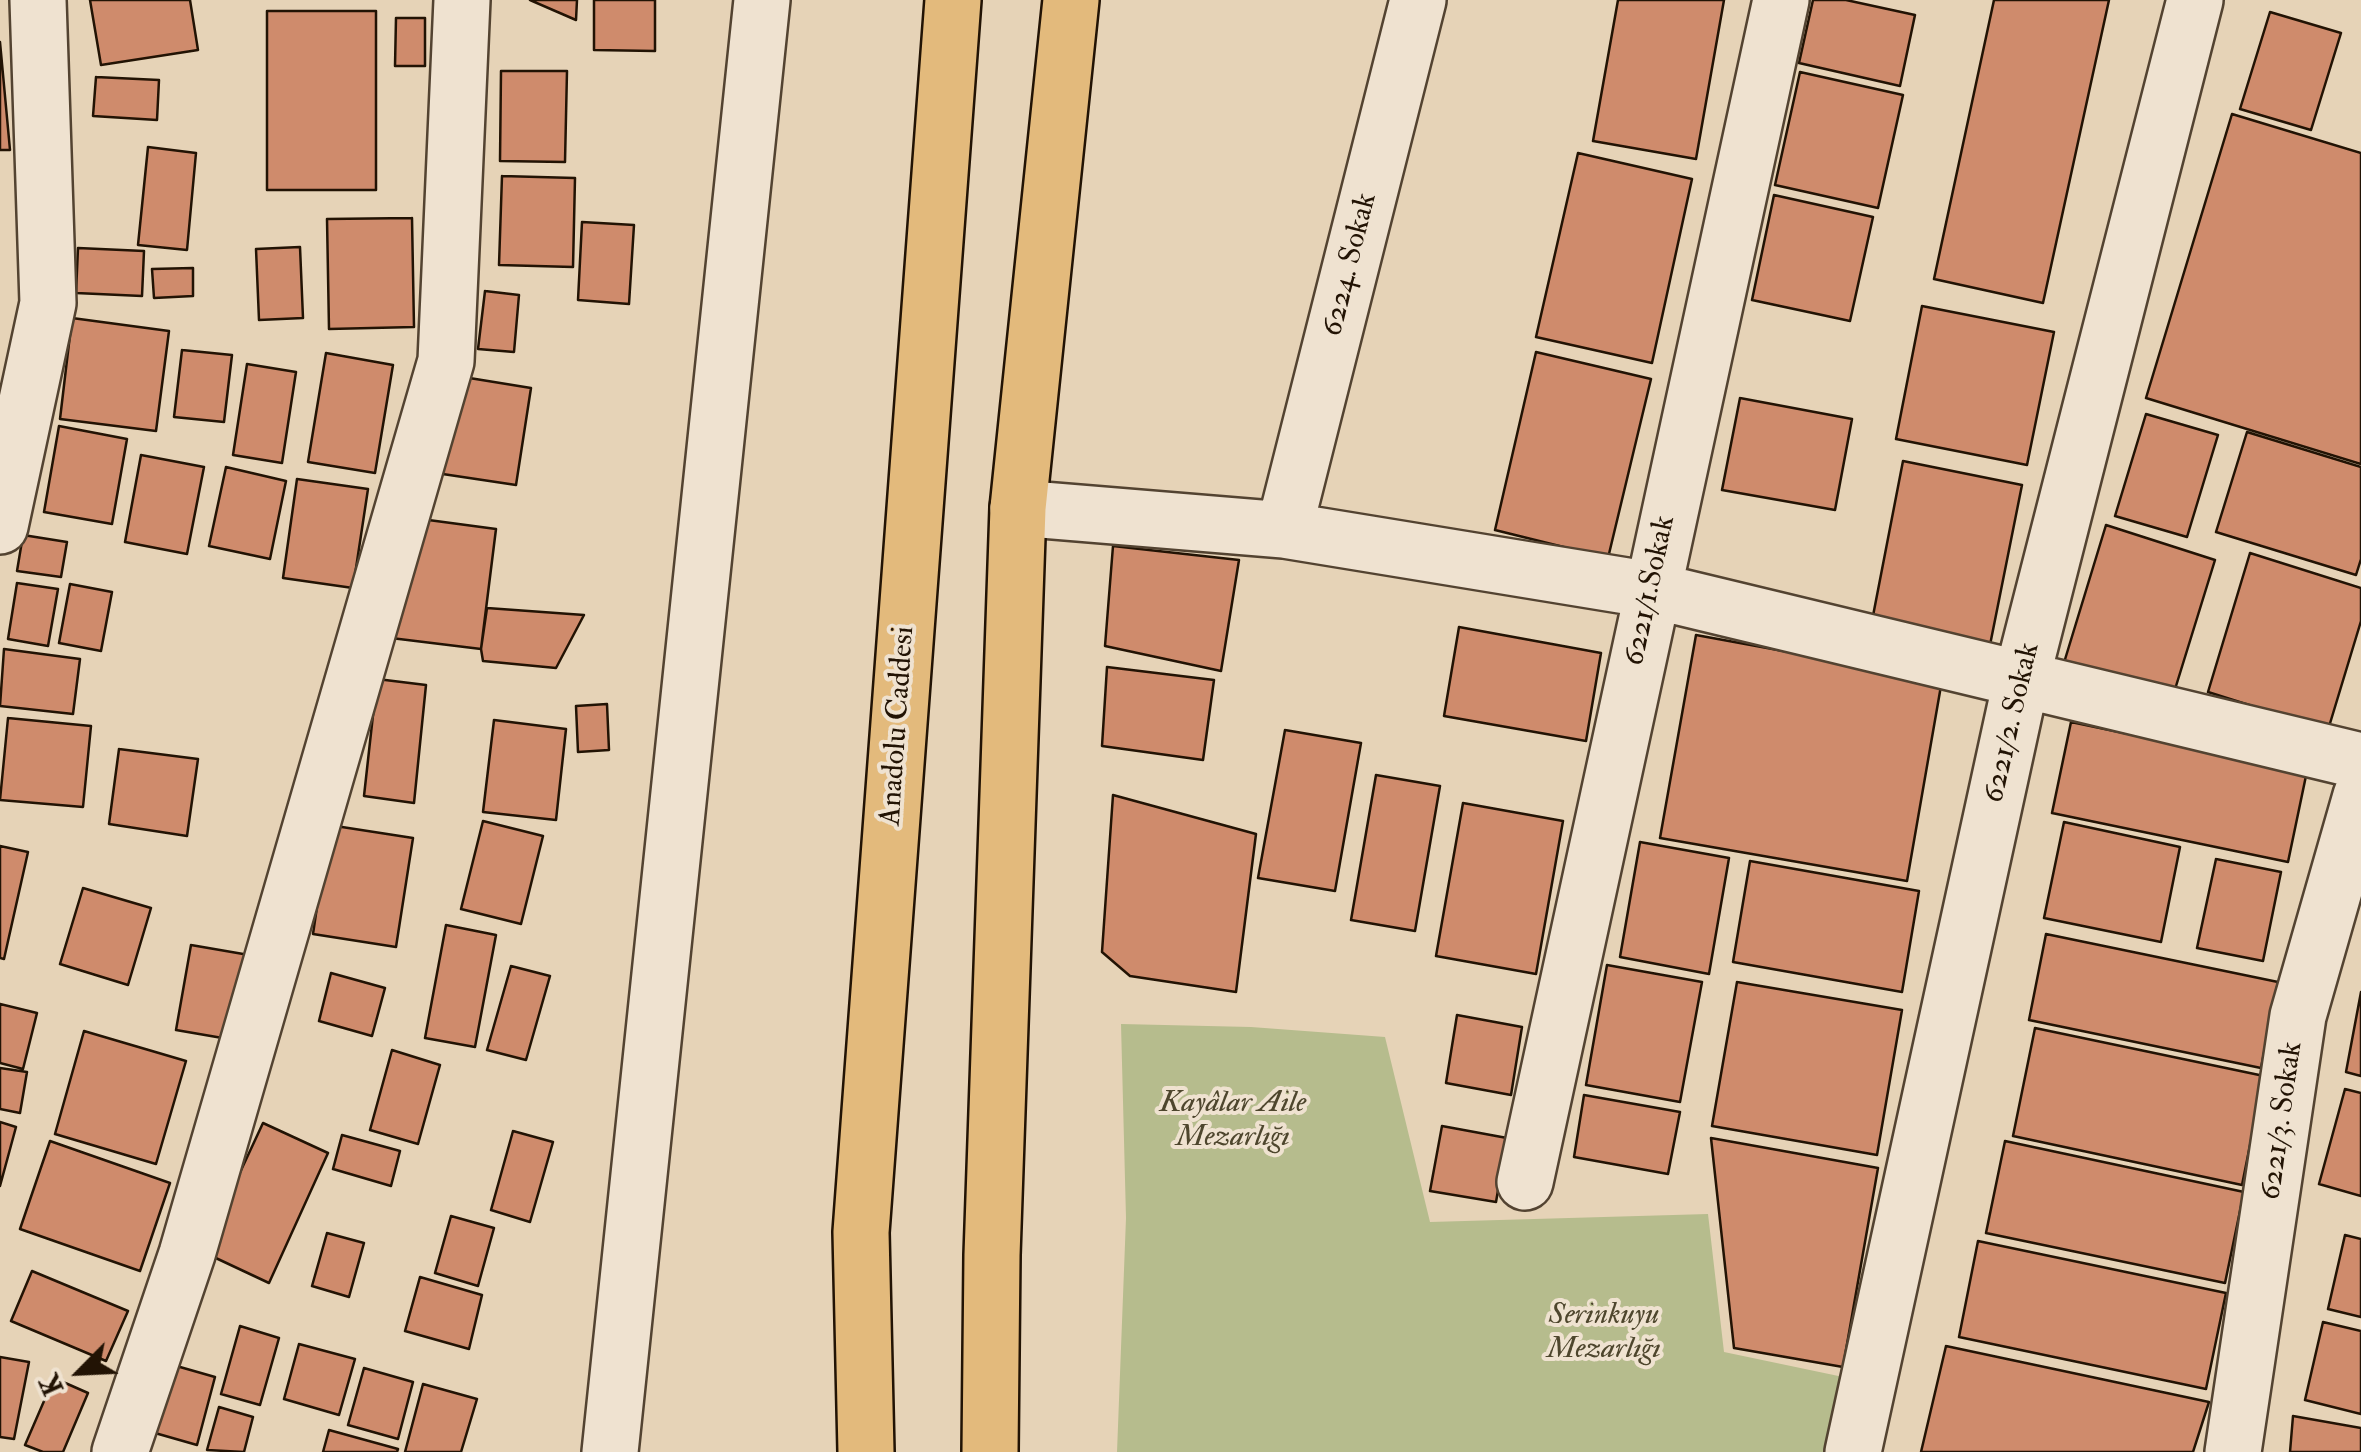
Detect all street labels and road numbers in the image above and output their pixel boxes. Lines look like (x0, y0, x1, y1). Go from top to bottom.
street label: 6224. Sokak (1316, 190, 1386, 340)
street label: 6221/1.Sokak (1618, 513, 1684, 669)
street label: Anadolu Caddesi (874, 625, 924, 827)
street label: 6221/2. Sokak (1977, 639, 2049, 807)
street label: 6221/3. Sokak (2254, 1040, 2312, 1202)

